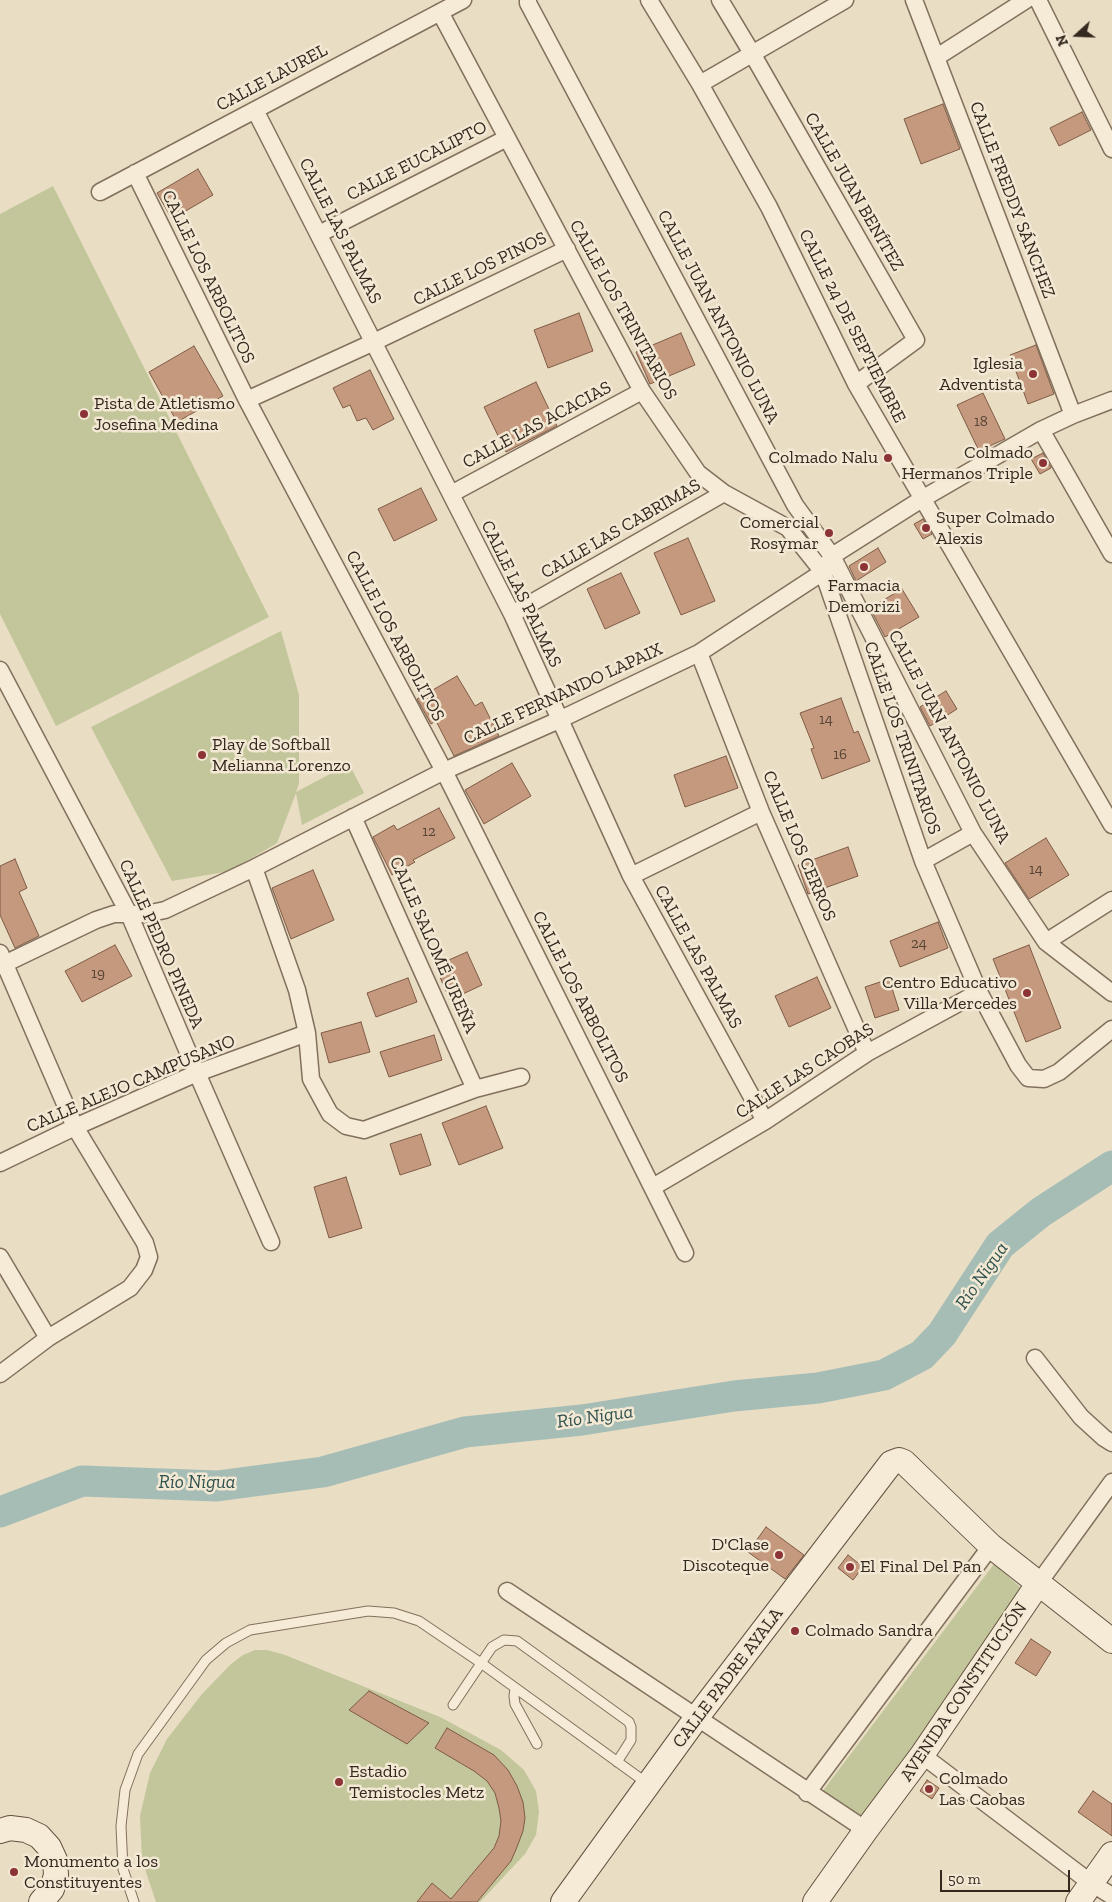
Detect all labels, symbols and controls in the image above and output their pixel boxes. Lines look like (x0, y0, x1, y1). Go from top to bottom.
north arrow (1052, 10, 1102, 60)
text: N (1053, 32, 1072, 48)
street label: CALLE LAUREL (213, 40, 331, 116)
street label: CALLE FREDDY SÁNCHEZ (964, 98, 1060, 302)
street label: CALLE JUAN BENÍTEZ (800, 109, 908, 275)
street label: CALLE EUCALIPTO (343, 116, 491, 206)
street label: CALLE LAS PALMAS (294, 154, 386, 308)
street label: CALLE LOS ARBOLITOS (157, 187, 259, 367)
street label: CALLE JUAN ANTONIO LUNA (652, 206, 784, 428)
street label: CALLE LOS TRINITARIOS (564, 216, 682, 404)
street label: CALLE 24 DE SEPTIEMBRE (794, 226, 910, 426)
street label: CALLE LOS PINOS (410, 227, 550, 311)
place label: Iglesia Adventista (939, 353, 1023, 396)
marker: Iglesia Adventista (1027, 368, 1039, 380)
street label: CALLE LAS ACACIAS (459, 377, 615, 473)
place label: Pista de Atletismo Josefina Medina (94, 393, 235, 436)
marker: Pista de Atletismo Josefina Medina (78, 408, 90, 420)
house number: 18 (974, 413, 988, 431)
place label: Colmado Hermanos Triple (901, 442, 1033, 484)
place label: Colmado Nalu (768, 447, 878, 469)
marker: Colmado Nalu (882, 452, 894, 464)
marker: Colmado Hermanos Triple (1037, 457, 1049, 469)
street label: CALLE LAS CABRIMAS (537, 474, 705, 584)
place label: Super Colmado Alexis (936, 507, 1055, 550)
place label: Comercial Rosymar (740, 512, 819, 554)
street label: CALLE LAS PALMAS (476, 517, 566, 671)
marker: Super Colmado Alexis (920, 522, 932, 534)
marker: Comercial Rosymar (823, 527, 835, 539)
street label: CALLE LOS ARBOLITOS (341, 547, 449, 725)
marker: Farmacia Demorizi (858, 561, 870, 573)
place label: Farmacia Demorizi (828, 575, 900, 618)
street label: CALLE JUAN ANTONIO LUNA (883, 626, 1015, 848)
street label: CALLE FERNANDO LAPAIX (460, 638, 666, 750)
street label: CALLE LOS TRINITARIOS (859, 639, 945, 837)
house number: 14 (819, 711, 833, 729)
place label: Play de Softball Melianna Lorenzo (212, 734, 351, 776)
house number: 16 (833, 746, 847, 764)
marker: Play de Softball Melianna Lorenzo (196, 749, 208, 761)
street label: CALLE LOS CERROS (758, 768, 840, 924)
house number: 12 (422, 823, 436, 841)
street label: CALLE SALOMÉ UREÑA (384, 853, 482, 1037)
street label: CALLE PEDRO PINEDA (114, 856, 208, 1032)
house number: 14 (1029, 861, 1043, 879)
street label: CALLE LAS PALMAS (650, 881, 746, 1033)
street label: CALLE LOS ARBOLITOS (527, 907, 633, 1087)
house number: 24 (911, 935, 927, 953)
house number: 19 (91, 965, 105, 983)
place label: Centro Educativo Villa Mercedes (882, 972, 1017, 1014)
marker: Centro Educativo Villa Mercedes (1021, 987, 1033, 999)
street label: CALLE LAS CAOBAS (732, 1018, 878, 1124)
street label: CALLE ALEJO CAMPUSANO (24, 1030, 238, 1138)
water label: Río Nigua (951, 1238, 1013, 1314)
water label: Río Nigua (555, 1400, 635, 1434)
water label: Río Nigua (159, 1472, 235, 1494)
place label: D'Clase Discoteque (683, 1534, 769, 1576)
marker: D'Clase Discoteque (773, 1549, 785, 1561)
place label: El Final Del Pan (860, 1556, 982, 1578)
marker: El Final Del Pan (844, 1561, 856, 1573)
street label: AVENIDA CONSTITUCIÓN (896, 1598, 1032, 1786)
street label: CALLE PADRE AYALA (668, 1604, 788, 1752)
place label: Colmado Sandra (805, 1620, 933, 1642)
marker: Colmado Sandra (789, 1625, 801, 1637)
place label: Estadio Temistocles Metz (349, 1761, 484, 1804)
place label: Colmado Las Caobas (939, 1768, 1025, 1810)
marker: Estadio Temistocles Metz (333, 1776, 345, 1788)
marker: Colmado Las Caobas (923, 1783, 935, 1795)
place label: Monumento a los Constituyentes (24, 1851, 158, 1894)
scale bar (942, 1860, 1072, 1892)
marker: Monumento a los Constituyentes (8, 1866, 20, 1878)
text: 50 m (948, 1870, 981, 1888)

